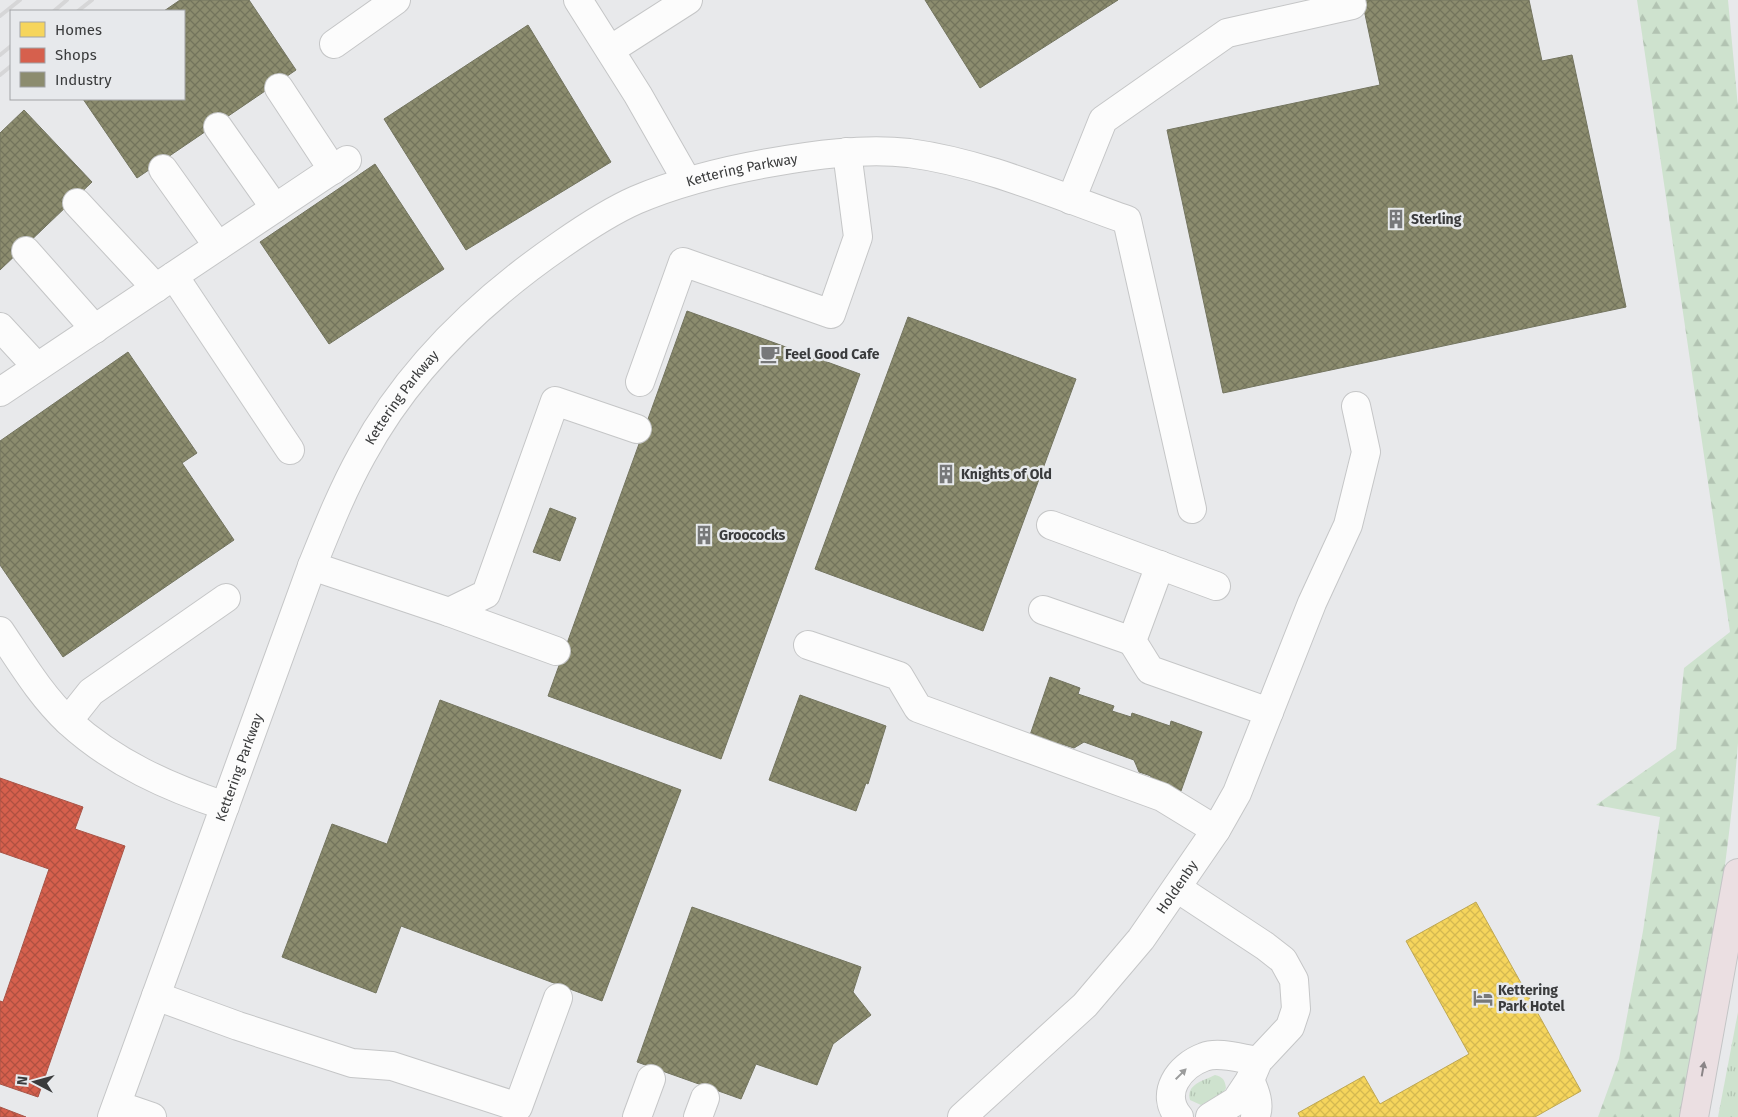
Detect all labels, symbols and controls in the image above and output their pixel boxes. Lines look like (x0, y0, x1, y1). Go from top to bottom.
legend (10, 10, 185, 100)
text: Homes (55, 21, 102, 39)
text: Shops (55, 46, 97, 64)
text: Industry (55, 71, 112, 89)
street label: Kettering Parkway (684, 150, 799, 191)
building icon: Sterling (1385, 208, 1407, 230)
place label: Sterling (1411, 211, 1462, 228)
cafe icon: Feel Good Cafe (759, 343, 781, 365)
place label: Feel Good Cafe (785, 346, 880, 363)
street label: Kettering Parkway (362, 347, 443, 448)
building icon: Knights of Old (935, 463, 957, 485)
place label: Knights of Old (961, 466, 1052, 483)
building icon: Groococks (693, 524, 715, 546)
place label: Groococks (719, 527, 786, 544)
street label: Kettering Parkway (212, 711, 267, 824)
street label: Holdenby (1153, 857, 1202, 917)
place label: Kettering Park Hotel (1498, 982, 1565, 1015)
hotel icon: Kettering Park Hotel (1472, 987, 1494, 1009)
north arrow (10, 1057, 60, 1107)
one-way arrow (1699, 1061, 1707, 1077)
one-way arrow (1175, 1068, 1187, 1080)
text: N (14, 1075, 32, 1086)

